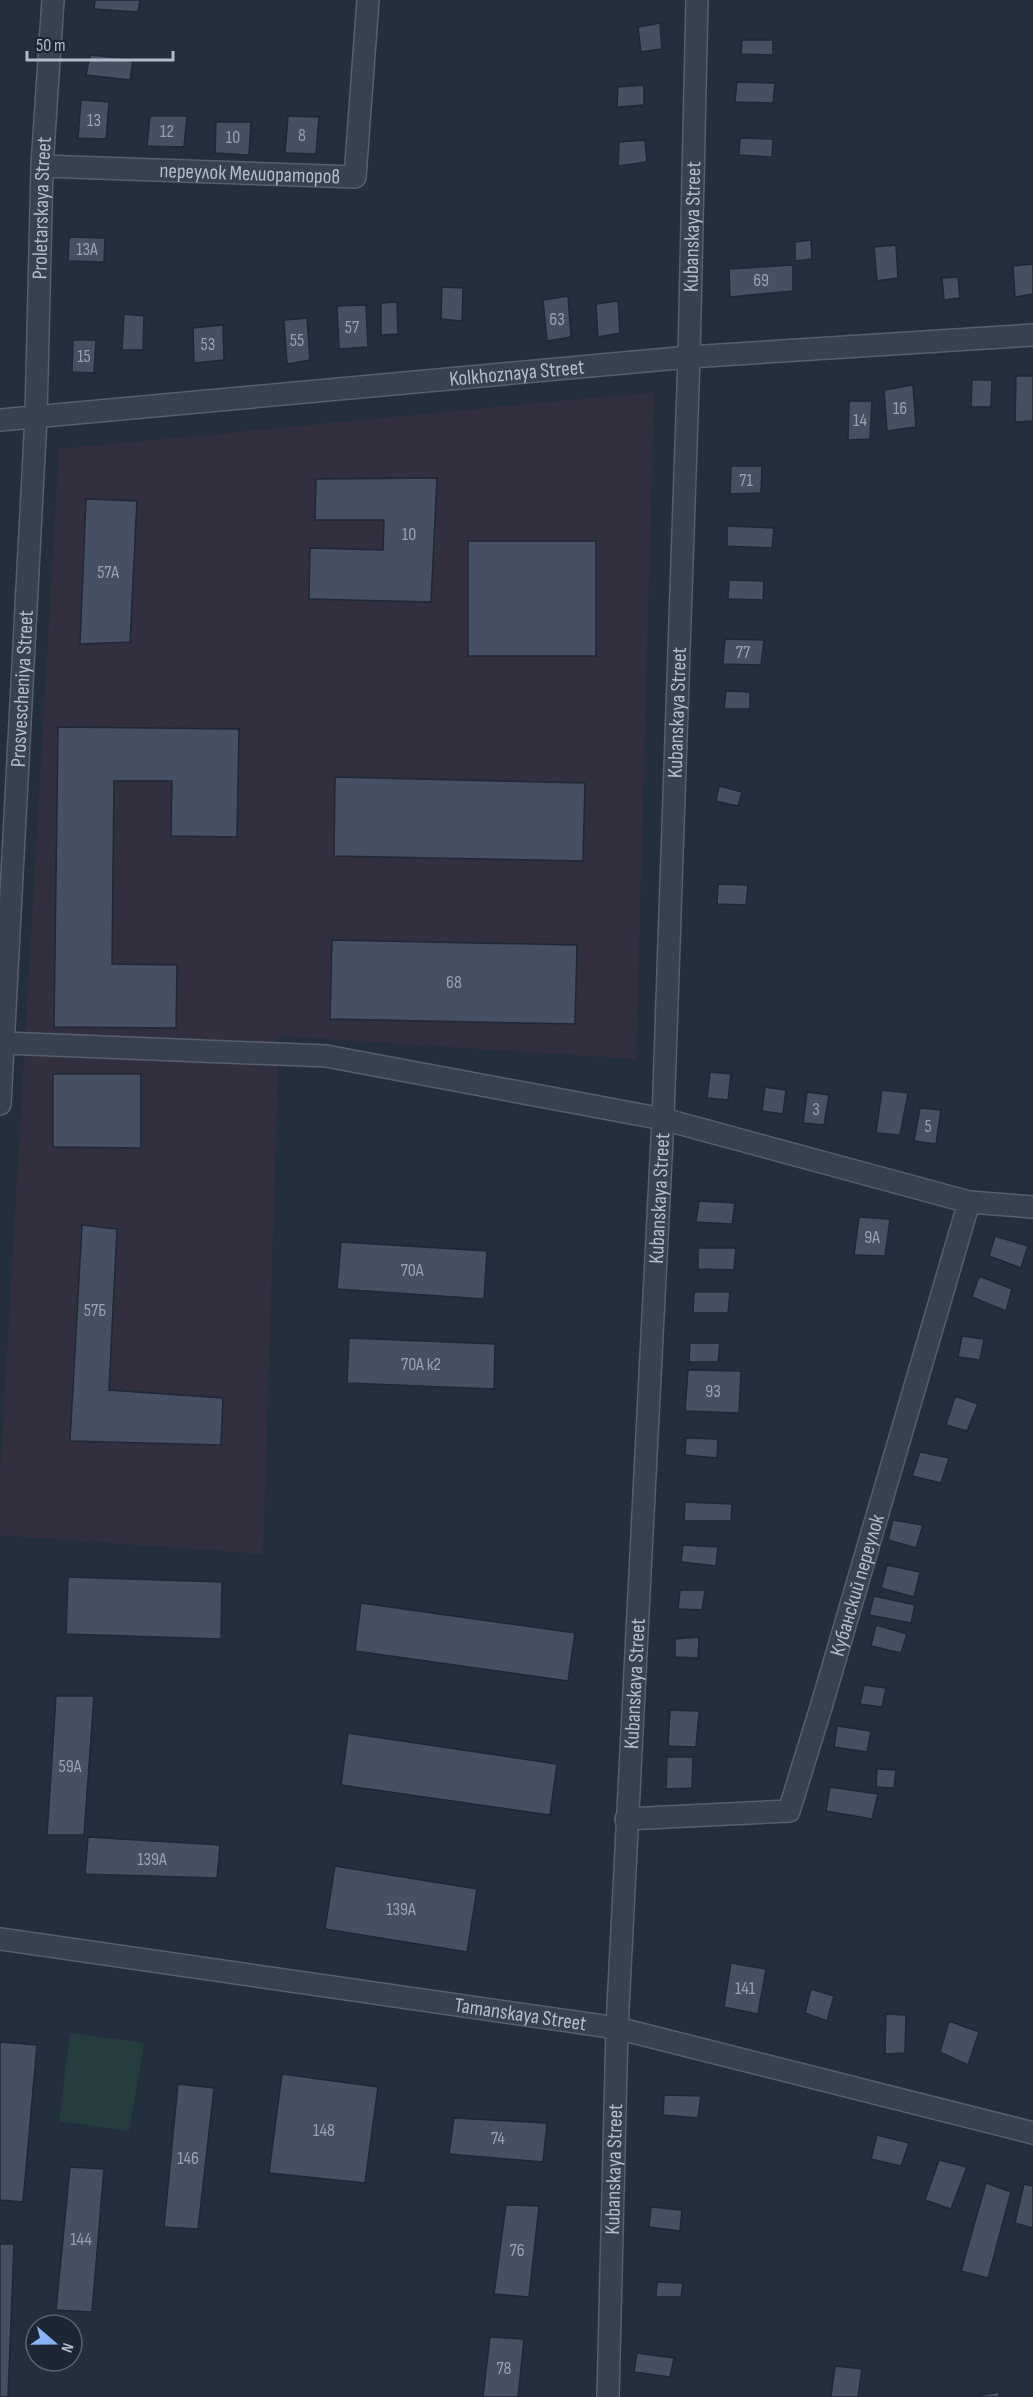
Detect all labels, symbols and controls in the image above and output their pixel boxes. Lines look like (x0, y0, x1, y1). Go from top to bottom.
scale bar (27, 24, 172, 62)
text: 50 m (36, 35, 66, 56)
house number: 13 (87, 110, 101, 131)
house number: 12 (160, 121, 174, 142)
house number: 8 (298, 125, 306, 146)
house number: 10 (226, 127, 240, 148)
street label: Proletarskaya Street (27, 136, 56, 280)
street label: переулок Мелиораторов (159, 158, 341, 189)
street label: Kubanskaya Street (678, 161, 706, 292)
house number: 13А (76, 239, 98, 260)
house number: 69 (753, 270, 769, 291)
house number: 63 (549, 309, 565, 330)
house number: 57 (345, 317, 360, 338)
house number: 55 (290, 330, 304, 351)
house number: 53 (201, 334, 215, 355)
house number: 15 (77, 346, 91, 367)
street label: Kolkhoznaya Street (448, 354, 585, 391)
house number: 16 (893, 398, 907, 419)
house number: 14 (853, 410, 867, 431)
house number: 71 (739, 470, 753, 491)
house number: 10 (402, 524, 416, 545)
house number: 57А (97, 562, 119, 583)
street label: Prosvescheniya Street (5, 609, 38, 768)
house number: 77 (736, 642, 751, 663)
street label: Kubanskaya Street (662, 647, 692, 778)
house number: 68 (446, 972, 462, 993)
house number: 3 (812, 1099, 820, 1120)
house number: 5 (924, 1116, 932, 1137)
street label: Kubanskaya Street (643, 1132, 675, 1264)
house number: 9А (864, 1227, 880, 1248)
house number: 70А (401, 1260, 424, 1281)
house number: 57Б (84, 1300, 106, 1321)
house number: 70А к2 (401, 1354, 441, 1375)
house number: 93 (705, 1381, 721, 1402)
street label: Кубанский переулок (824, 1511, 889, 1659)
street label: Kubanskaya Street (619, 1618, 650, 1750)
house number: 59А (59, 1756, 82, 1777)
house number: 139А (137, 1849, 167, 1870)
house number: 139А (386, 1899, 416, 1920)
house number: 141 (735, 1978, 756, 1999)
street label: Tamanskaya Street (453, 1992, 588, 2036)
street label: Kubanskaya Street (599, 2103, 628, 2235)
house number: 148 (313, 2120, 335, 2141)
house number: 74 (491, 2128, 505, 2149)
house number: 146 (177, 2148, 199, 2169)
house number: 144 (70, 2229, 92, 2250)
house number: 76 (509, 2240, 525, 2261)
north arrow (24, 2313, 84, 2373)
text: N (56, 2340, 77, 2355)
house number: 78 (496, 2358, 512, 2379)

